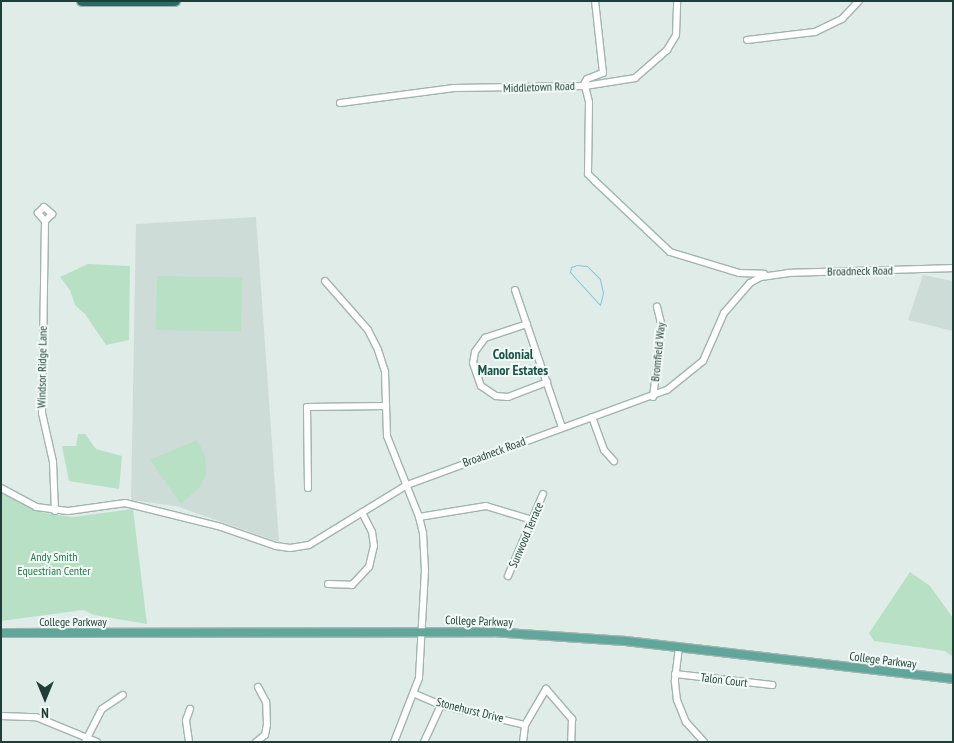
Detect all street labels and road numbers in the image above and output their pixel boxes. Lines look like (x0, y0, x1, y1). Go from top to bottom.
street label: Middletown Road (503, 79, 575, 95)
street label: Broadneck Road (827, 263, 893, 279)
street label: Bromfield Way (648, 322, 668, 382)
street label: Windsor Ridge Lane (34, 326, 50, 408)
street label: Broadneck Road (460, 434, 528, 470)
street label: Sunwood Terrace (506, 500, 546, 570)
street label: College Parkway (445, 613, 513, 629)
street label: College Parkway (39, 615, 107, 629)
street label: College Parkway (849, 649, 917, 671)
street label: Talon Court (700, 670, 748, 690)
street label: Stonehurst Drive (435, 695, 505, 725)

